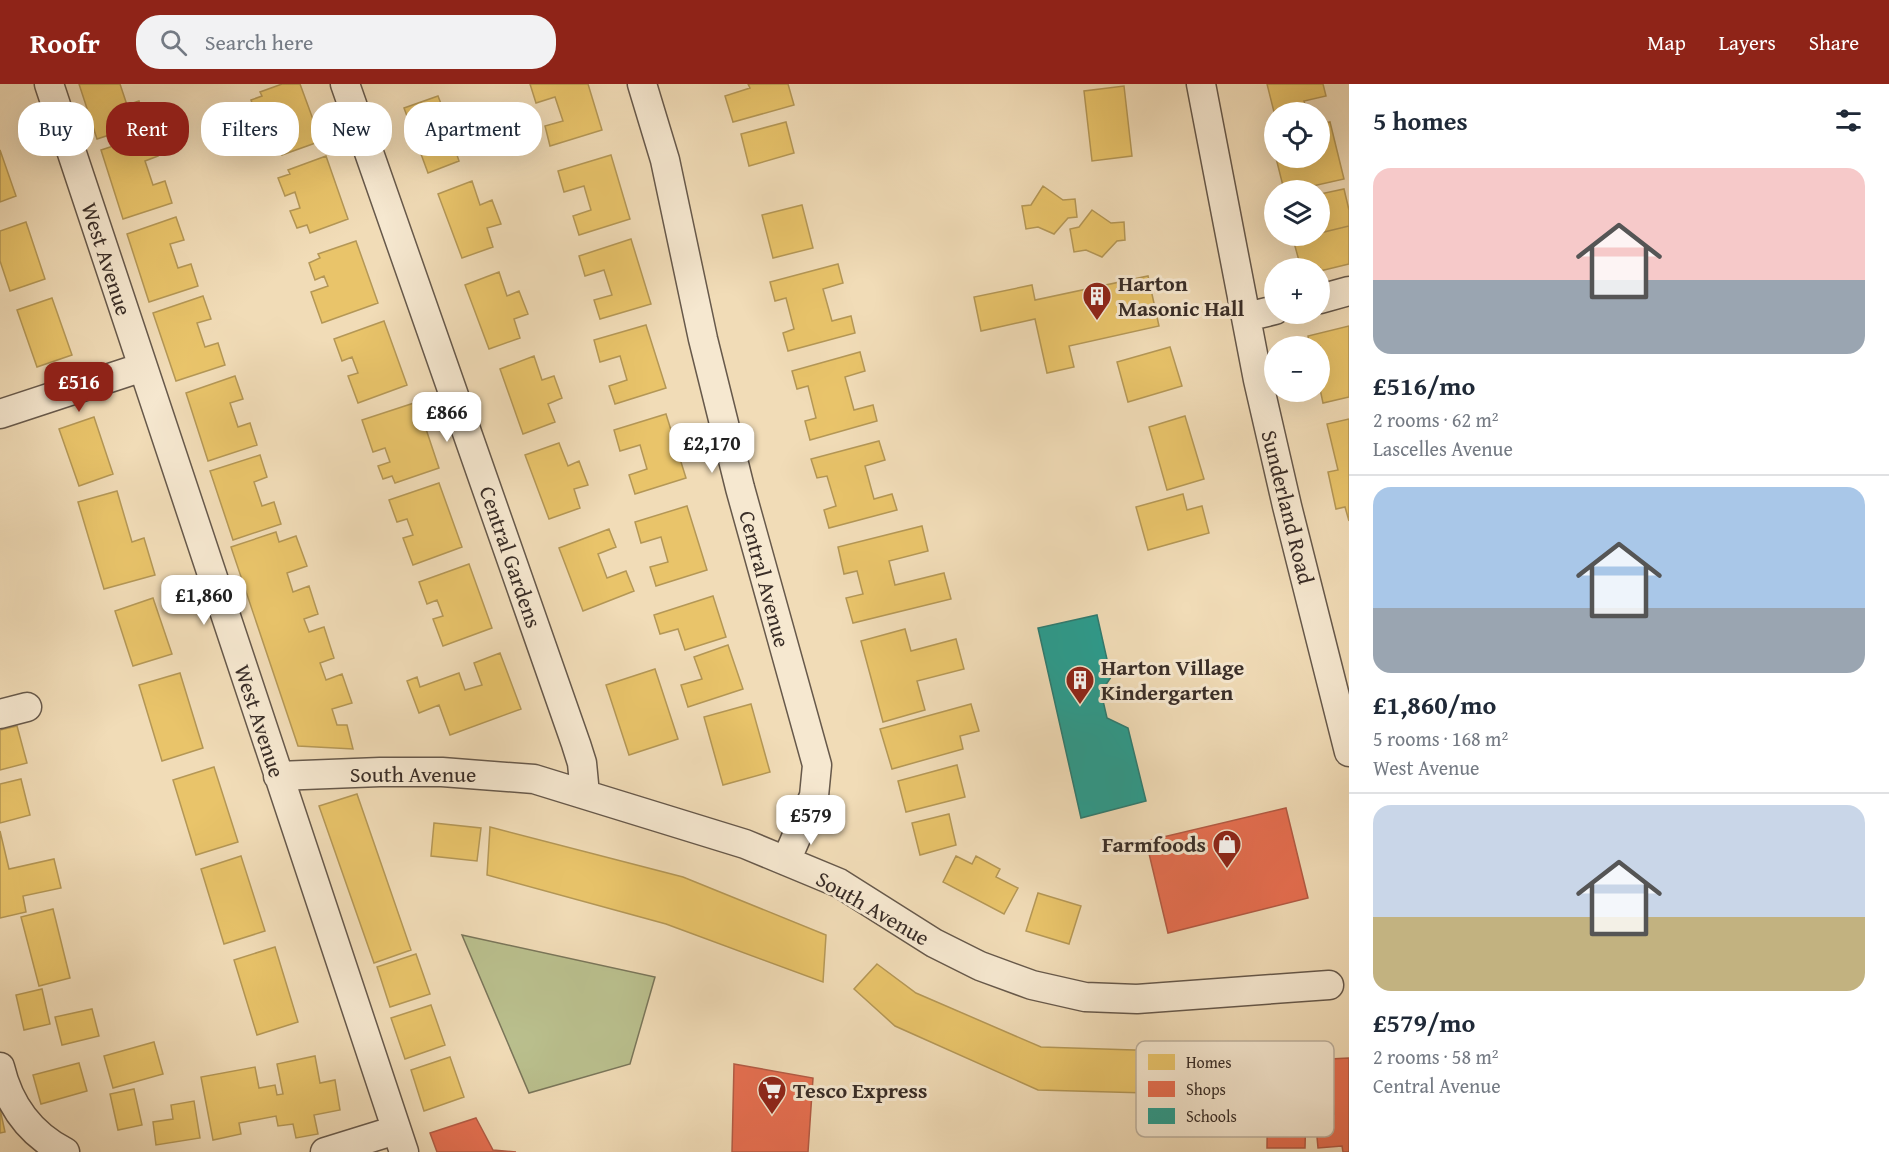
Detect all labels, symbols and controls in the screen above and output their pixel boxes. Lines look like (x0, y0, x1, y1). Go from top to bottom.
search box (136, 15, 556, 69)
text: Roofr (30, 22, 100, 63)
icon: search (157, 26, 190, 59)
text: Search here (205, 26, 313, 58)
text: Map (1647, 27, 1686, 58)
text: Layers (1719, 27, 1776, 58)
text: Share (1809, 27, 1859, 58)
text: 5 homes (1373, 101, 1468, 140)
chip: Buy (18, 102, 94, 156)
chip: Rent (106, 102, 189, 156)
chip: Filters (201, 102, 299, 156)
chip: New (311, 102, 392, 156)
chip: Apartment (404, 102, 542, 156)
map controls (1264, 102, 1330, 402)
button: locate (1264, 102, 1330, 168)
icon: filters (1832, 104, 1865, 137)
button: layers (1264, 180, 1330, 246)
street label: West Avenue (74, 198, 140, 320)
icon: home (1565, 207, 1673, 315)
button: + (1264, 258, 1330, 324)
place label: Harton Masonic Hall (1118, 267, 1245, 324)
building icon: Harton Masonic Hall (1081, 280, 1113, 322)
button: − (1264, 336, 1330, 402)
pin: £516 (43, 362, 115, 413)
text: £516/mo (1373, 366, 1475, 405)
text: £516 (58, 367, 100, 396)
pin: £866 (411, 392, 483, 443)
text: £866 (426, 397, 468, 426)
text: 2 rooms · 62 m² (1373, 405, 1499, 434)
pin: £2,170 (663, 423, 761, 474)
street label: Sunderland Road (1253, 427, 1323, 588)
text: £2,170 (683, 428, 741, 457)
text: Lascelles Avenue (1373, 434, 1513, 463)
street label: Central Gardens (472, 482, 550, 632)
street label: Central Avenue (731, 507, 799, 651)
icon: home (1565, 526, 1673, 634)
pin: £1,860 (155, 575, 253, 626)
text: £1,860 (175, 580, 233, 609)
place label: Harton Village Kindergarten (1101, 651, 1245, 708)
street label: West Avenue (227, 660, 293, 782)
building icon: Harton Village Kindergarten (1064, 664, 1096, 706)
text: £1,860/mo (1373, 685, 1496, 724)
text: 5 rooms · 168 m² (1373, 724, 1508, 753)
text: West Avenue (1373, 753, 1479, 782)
street label: South Avenue (350, 758, 476, 790)
pin: £579 (775, 795, 847, 846)
text: £579 (790, 800, 832, 829)
place label: Farmfoods (1102, 828, 1206, 860)
shop icon: Farmfoods (1211, 828, 1243, 870)
icon: home (1565, 844, 1673, 952)
street label: South Avenue (810, 863, 936, 953)
text: £579/mo (1373, 1003, 1475, 1042)
legend (1136, 1041, 1334, 1137)
text: 2 rooms · 58 m² (1373, 1042, 1499, 1071)
text: Homes (1186, 1050, 1232, 1074)
text: Central Avenue (1373, 1071, 1501, 1100)
supermarket icon: Tesco Express (756, 1074, 788, 1116)
place label: Tesco Express (793, 1074, 927, 1106)
text: Shops (1186, 1077, 1226, 1101)
text: Schools (1186, 1104, 1237, 1128)

